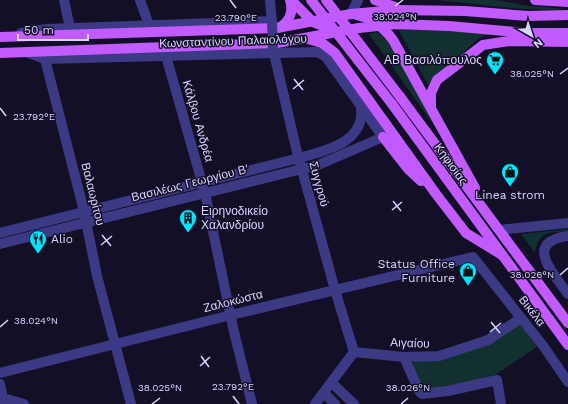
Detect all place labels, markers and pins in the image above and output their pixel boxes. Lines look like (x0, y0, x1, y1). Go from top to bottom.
supermarket icon: ΑΒ Βασιλόπουλος (485, 50, 505, 75)
place label: ΑΒ Βασιλόπουλος (384, 53, 482, 67)
shop icon: Linea strom (500, 162, 520, 187)
place label: Linea strom (475, 188, 545, 202)
place label: Ειρηνοδικείο Χαλανδρίου (201, 204, 268, 232)
building icon: Ειρηνοδικείο Χαλανδρίου (178, 208, 198, 233)
restaurant icon: Alio (28, 229, 48, 254)
place label: Alio (51, 232, 73, 246)
place label: Status Office Furniture (378, 257, 455, 285)
shop icon: Status Office Furniture (458, 261, 478, 286)

